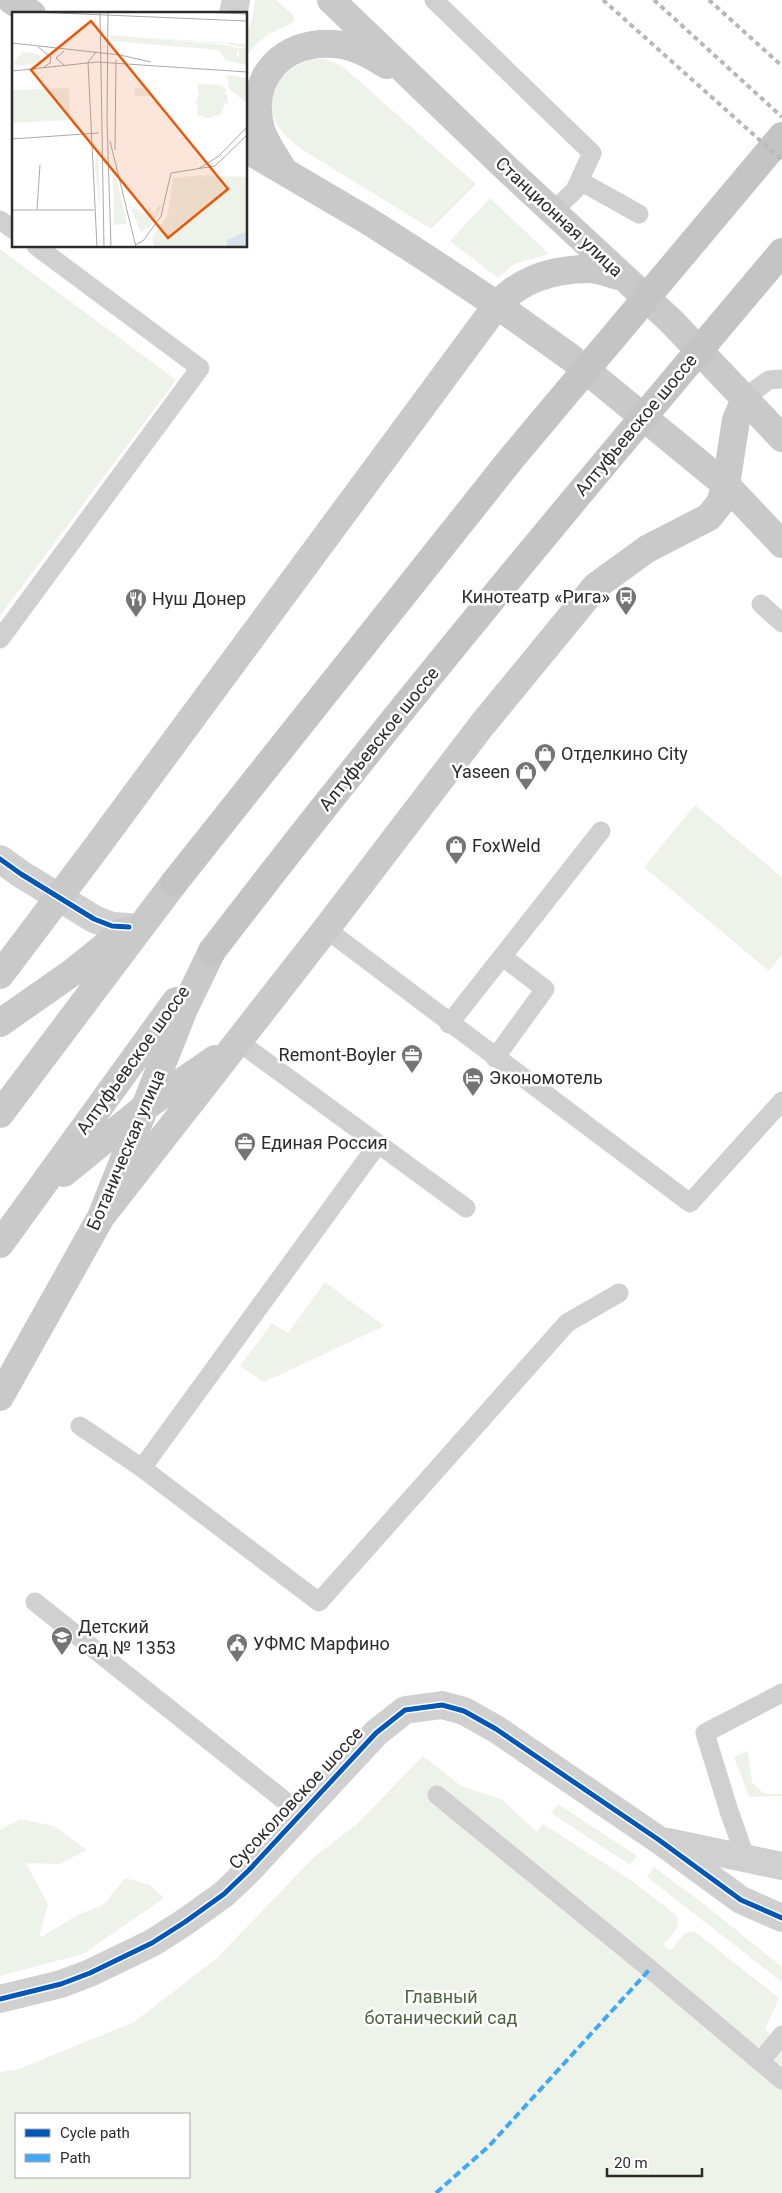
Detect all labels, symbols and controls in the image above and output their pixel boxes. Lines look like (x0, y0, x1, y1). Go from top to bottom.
inset map (12, 12, 248, 248)
street label: Станционная улица (491, 152, 627, 281)
street label: Алтуфьевское шоссе (570, 350, 701, 500)
bus stop icon: Кинотеатр «Рига» (614, 585, 638, 616)
place label: Кинотеатр «Рига» (461, 586, 610, 607)
restaurant icon: Нуш Донер (124, 587, 148, 618)
place label: Нуш Донер (152, 588, 246, 609)
street label: Алтуфьевское шоссе (314, 663, 443, 815)
shop icon: Отделкино City (533, 742, 557, 773)
place label: Отделкино City (561, 743, 688, 764)
shop icon: Yaseen (514, 760, 538, 791)
place label: Yaseen (452, 761, 510, 782)
shop icon: FoxWeld (444, 834, 468, 865)
place label: FoxWeld (472, 835, 541, 856)
street label: Алтуфьевское шоссе (72, 981, 194, 1138)
office icon: Remont-Boyler (400, 1043, 424, 1074)
place label: Remont-Boyler (279, 1044, 396, 1065)
street label: Ботаническая улица (82, 1066, 169, 1233)
hotel icon: Экономотель (461, 1066, 485, 1097)
place label: Экономотель (489, 1067, 603, 1088)
office icon: Единая Россия (233, 1131, 257, 1162)
place label: Единая Россия (261, 1132, 388, 1153)
place label: Детский сад № 1353 (78, 1616, 176, 1658)
school or university icon: Детский сад № 1353 (50, 1625, 74, 1656)
public building icon: УФМС Марфино (225, 1632, 249, 1663)
place label: УФМС Марфино (253, 1633, 390, 1654)
street label: Сусоколовское шоссе (224, 1722, 367, 1873)
park label: Главный ботанический сад (365, 1986, 518, 2028)
legend (15, 2113, 190, 2178)
text: Cycle path (60, 2124, 130, 2142)
scale bar (607, 2146, 702, 2178)
text: Path (60, 2149, 91, 2167)
text: 20 m (614, 2154, 648, 2172)

